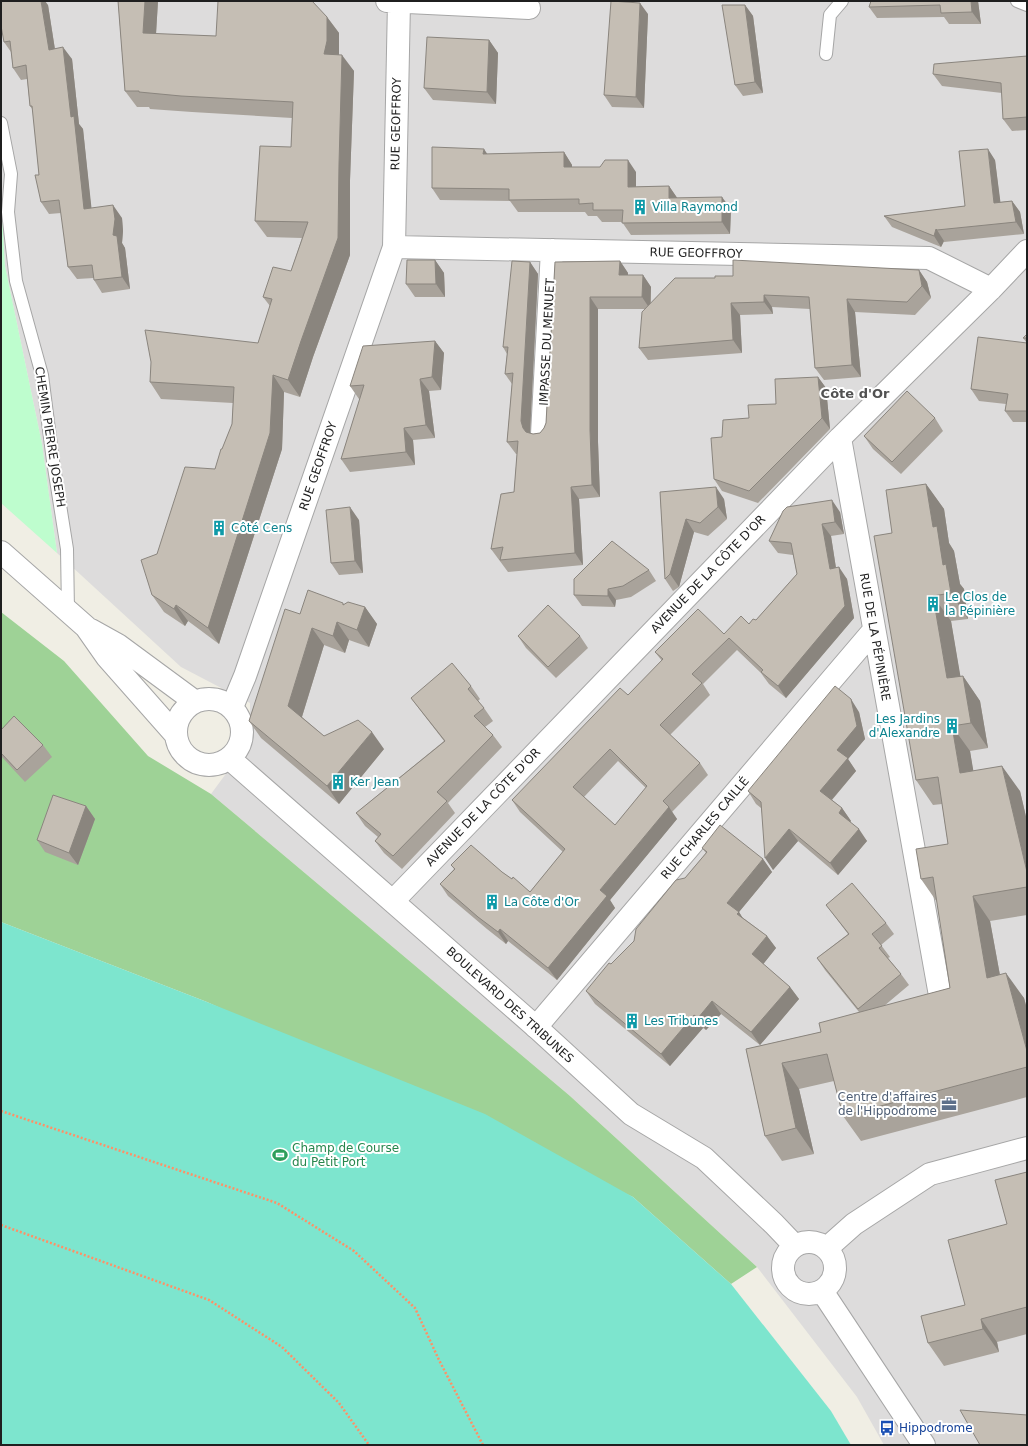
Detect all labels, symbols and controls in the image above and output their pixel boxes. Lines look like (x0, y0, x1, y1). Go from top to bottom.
street label: RUE GEOFFROY (388, 77, 404, 171)
building icon: Villa Raymond (631, 198, 649, 216)
place label: Villa Raymond (652, 200, 738, 214)
street label: RUE GEOFFROY (649, 245, 743, 261)
street label: IMPASSE DU MENUET (537, 277, 557, 406)
street label: CHEMIN PIERRE JOSEPH (32, 366, 68, 508)
district label: Côte d'Or (821, 386, 890, 401)
street label: RUE GEOFFROY (296, 419, 340, 512)
street label: AVENUE DE LA CÔTE D'OR (647, 511, 768, 636)
building icon: Côté Cens (210, 519, 228, 537)
place label: Côté Cens (231, 521, 292, 535)
street label: RUE DE LA PÉPINIÈRE (857, 572, 894, 702)
place label: Le Clos de la Pépinière (945, 590, 1015, 618)
building icon: Le Clos de la Pépinière (924, 595, 942, 613)
place label: Les Jardins d'Alexandre (869, 712, 940, 740)
building icon: Les Jardins d'Alexandre (943, 717, 961, 735)
street label: AVENUE DE LA CÔTE D'OR (422, 744, 543, 869)
building icon: Ker Jean (329, 773, 347, 791)
street label: RUE CHARLES CAILLÉ (657, 773, 752, 882)
place label: Ker Jean (350, 775, 399, 789)
building icon: La Côte d'Or (483, 893, 501, 911)
place label: La Côte d'Or (504, 895, 579, 909)
street label: BOULEVARD DES TRIBUNES (444, 944, 576, 1066)
building icon: Les Tribunes (623, 1012, 641, 1030)
place label: Les Tribunes (644, 1014, 718, 1028)
place label: Centre d'affaires de l'Hippodrome (838, 1090, 937, 1118)
office icon: Centre d'affaires de l'Hippodrome (940, 1095, 958, 1113)
place label: Champ de Course du Petit Port (292, 1141, 399, 1169)
sports icon: Champ de Course du Petit Port (271, 1146, 289, 1164)
bus stop icon: Hippodrome (878, 1419, 896, 1437)
place label: Hippodrome (899, 1421, 973, 1435)

